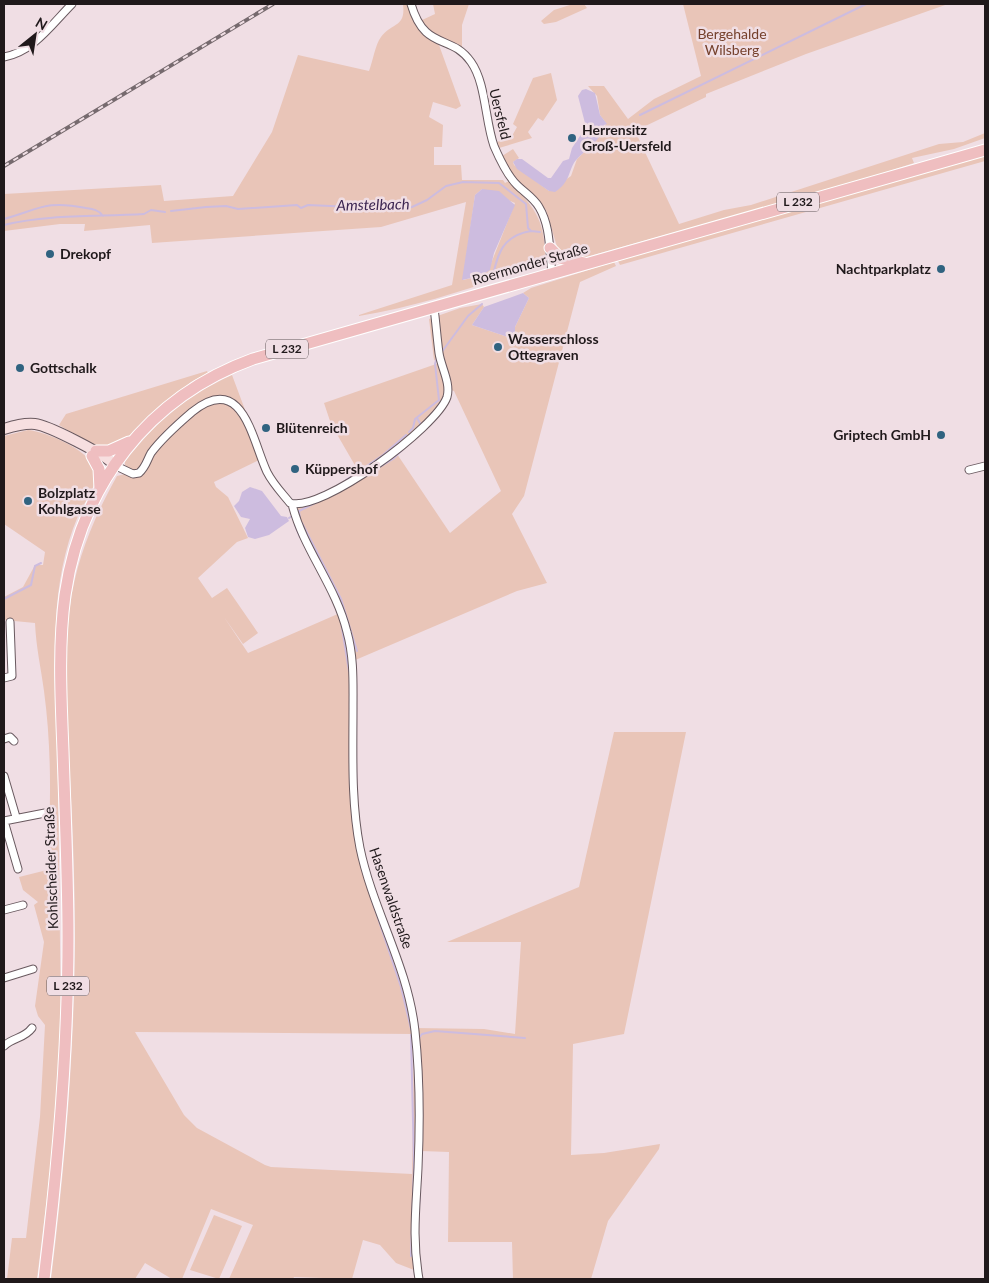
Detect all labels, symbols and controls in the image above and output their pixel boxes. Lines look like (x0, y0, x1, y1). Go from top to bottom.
north arrow (10, 10, 60, 60)
text: N (33, 13, 51, 33)
park label: Bergehalde Wilsberg (697, 25, 767, 58)
street label: Uersfeld (486, 87, 515, 141)
place label: Herrensitz Groß-Uersfeld (582, 121, 672, 154)
marker: Herrensitz Groß-Uersfeld (566, 132, 578, 144)
road number: L 232 (777, 192, 819, 212)
water label: Amstelbach (335, 194, 410, 214)
street label: Roermonder Straße (470, 239, 590, 288)
place label: Drekopf (60, 245, 111, 262)
marker: Drekopf (44, 248, 56, 260)
place label: Nachtparkplatz (836, 260, 932, 277)
marker: Nachtparkplatz (935, 263, 947, 275)
place label: Wasserschloss Ottegraven (508, 330, 599, 363)
road number: L 232 (266, 339, 308, 358)
marker: Wasserschloss Ottegraven (492, 341, 504, 353)
place label: Gottschalk (30, 359, 97, 376)
marker: Gottschalk (14, 362, 26, 374)
place label: Blütenreich (276, 419, 348, 436)
marker: Blütenreich (260, 422, 272, 434)
place label: Griptech GmbH (833, 426, 931, 443)
marker: Griptech GmbH (935, 429, 947, 441)
place label: Küppershof (305, 460, 378, 477)
marker: Küppershof (289, 463, 301, 475)
place label: Bolzplatz Kohlgasse (38, 484, 101, 517)
marker: Bolzplatz Kohlgasse (22, 495, 34, 507)
street label: Kohlscheider Straße (40, 807, 61, 930)
street label: Hasenwaldstraße (366, 845, 417, 951)
road number: L 232 (47, 976, 89, 996)

